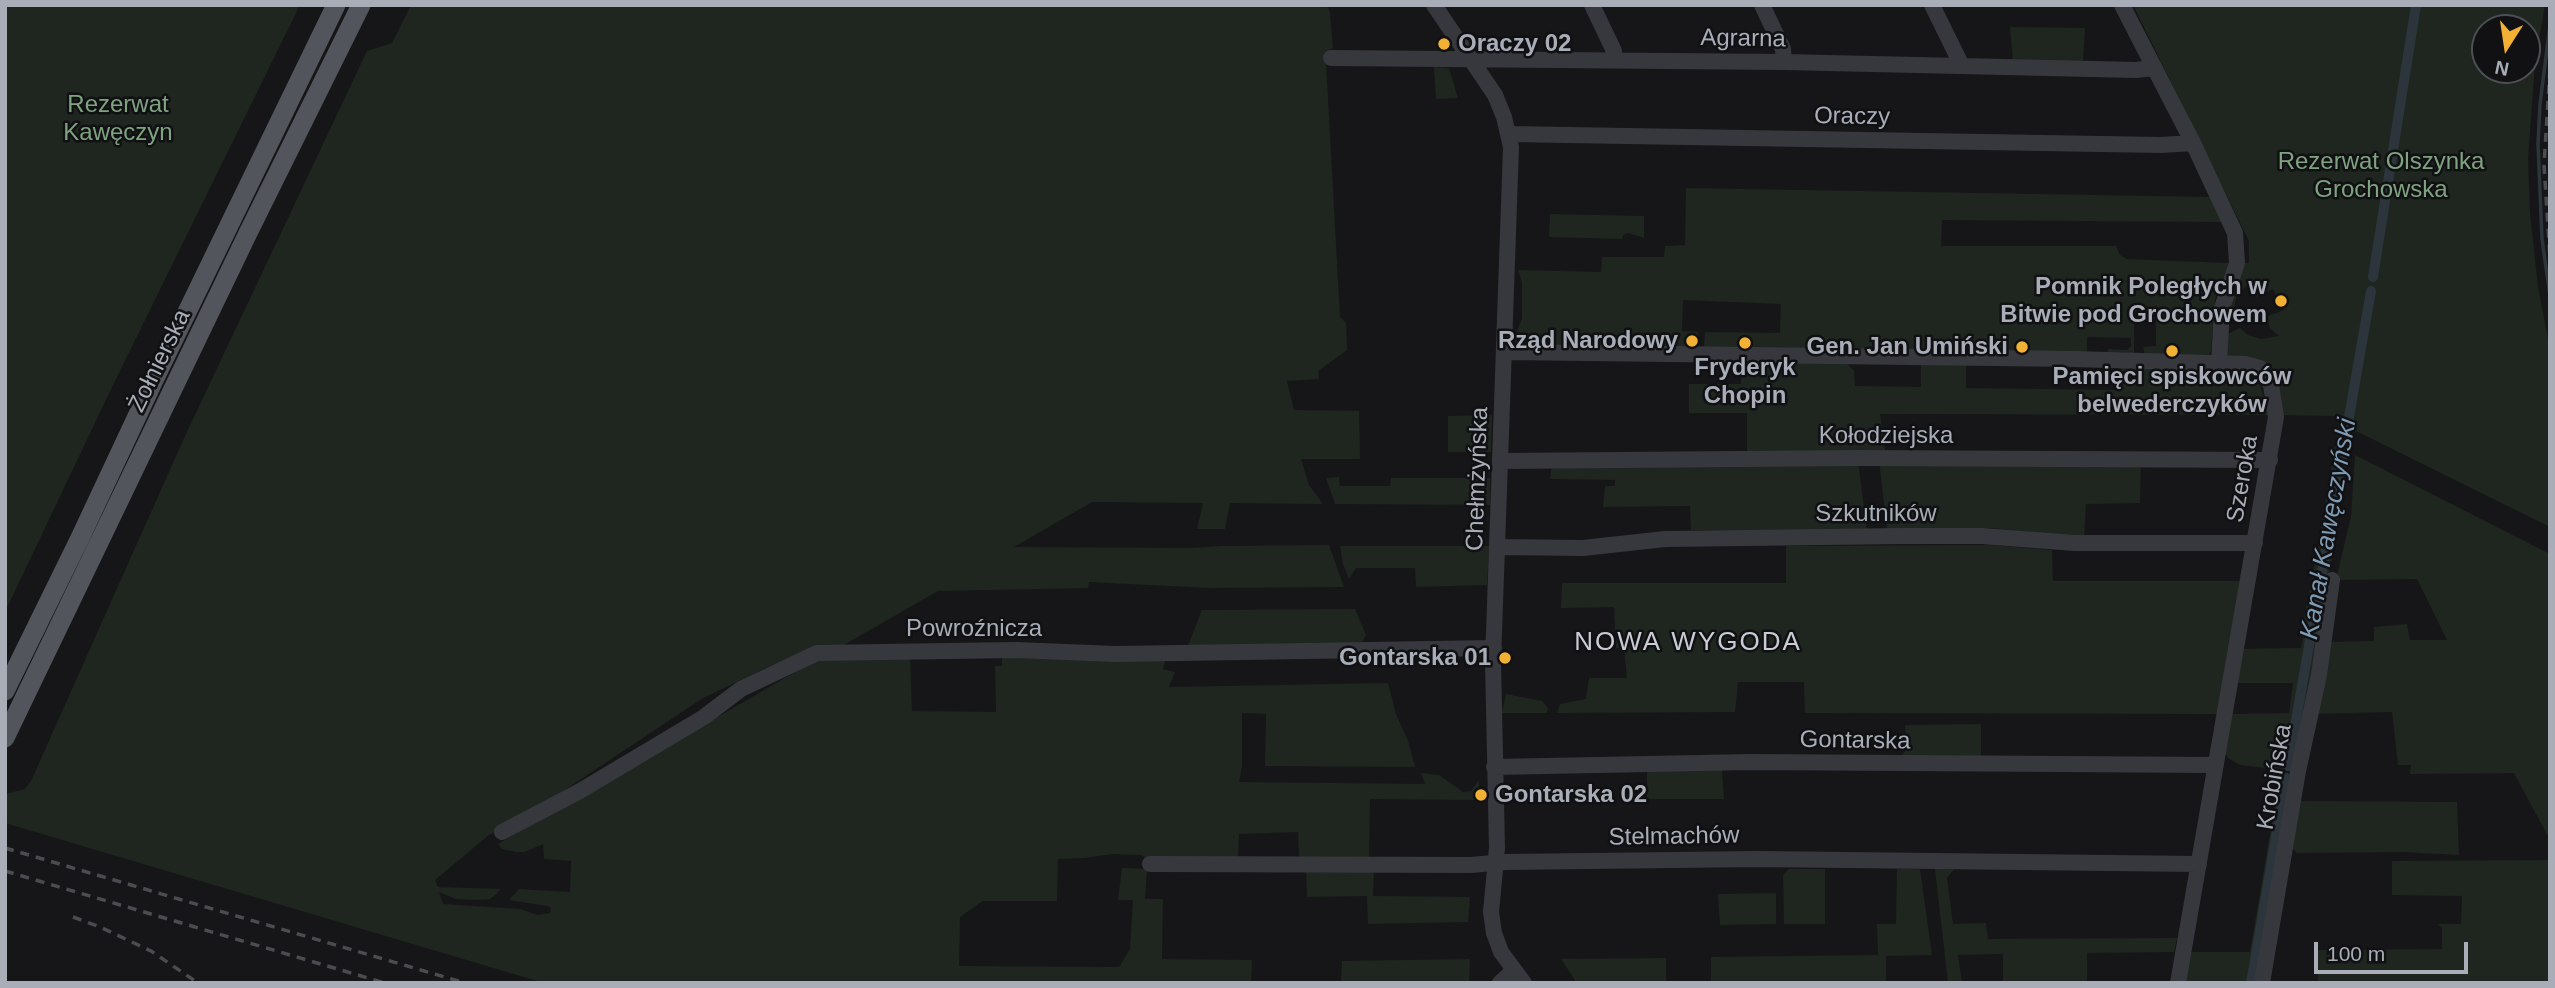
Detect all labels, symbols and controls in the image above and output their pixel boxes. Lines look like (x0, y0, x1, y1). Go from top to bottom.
north arrow (2471, 14, 2541, 84)
street label: Agrarna (1700, 24, 1786, 54)
place label: Oraczy 02 (1458, 30, 1571, 58)
marker: Oraczy 02 (1436, 36, 1452, 52)
text: N (2493, 56, 2511, 80)
park label: Rezerwat Kawęczyn (63, 91, 173, 147)
street label: Oraczy (1814, 102, 1890, 132)
park label: Rezerwat Olszynka Grochowska (2278, 148, 2484, 204)
place label: Pomnik Poległych w Bitwie pod Grochowem (2000, 273, 2267, 329)
marker: Pomnik Poległych w Bitwie pod Grochowem (2273, 293, 2289, 309)
street label: Żołnierska (123, 305, 197, 417)
place label: Rząd Narodowy (1498, 327, 1678, 355)
marker: Rząd Narodowy (1684, 333, 1700, 349)
place label: Gen. Jan Umiński (1807, 333, 2008, 361)
marker: Fryderyk Chopin (1737, 335, 1753, 351)
marker: Gen. Jan Umiński (2014, 339, 2030, 355)
marker: Pamięci spiskowców belwederczyków (2164, 343, 2180, 359)
place label: Fryderyk Chopin (1694, 354, 1796, 410)
place label: Pamięci spiskowców belwederczyków (2053, 363, 2291, 419)
street label: Chełmżyńska (1461, 407, 1495, 551)
water label: Kanał Kawęczyński (2294, 416, 2364, 642)
street label: Kołodziejska (1819, 422, 1953, 450)
street label: Szeroka (2221, 433, 2265, 525)
street label: Szkutników (1815, 500, 1937, 528)
street label: Powroźnicza (906, 615, 1042, 643)
district label: NOWA WYGODA (1576, 627, 1800, 659)
place label: Gontarska 01 (1339, 644, 1491, 672)
marker: Gontarska 01 (1497, 650, 1513, 666)
street label: Krobińska (2252, 722, 2298, 832)
street label: Gontarska (1799, 726, 1911, 756)
place label: Gontarska 02 (1495, 781, 1647, 809)
marker: Gontarska 02 (1473, 787, 1489, 803)
street label: Stelmachów (1608, 821, 1740, 853)
scale bar (2317, 928, 2471, 972)
text: 100 m (2327, 942, 2385, 965)

